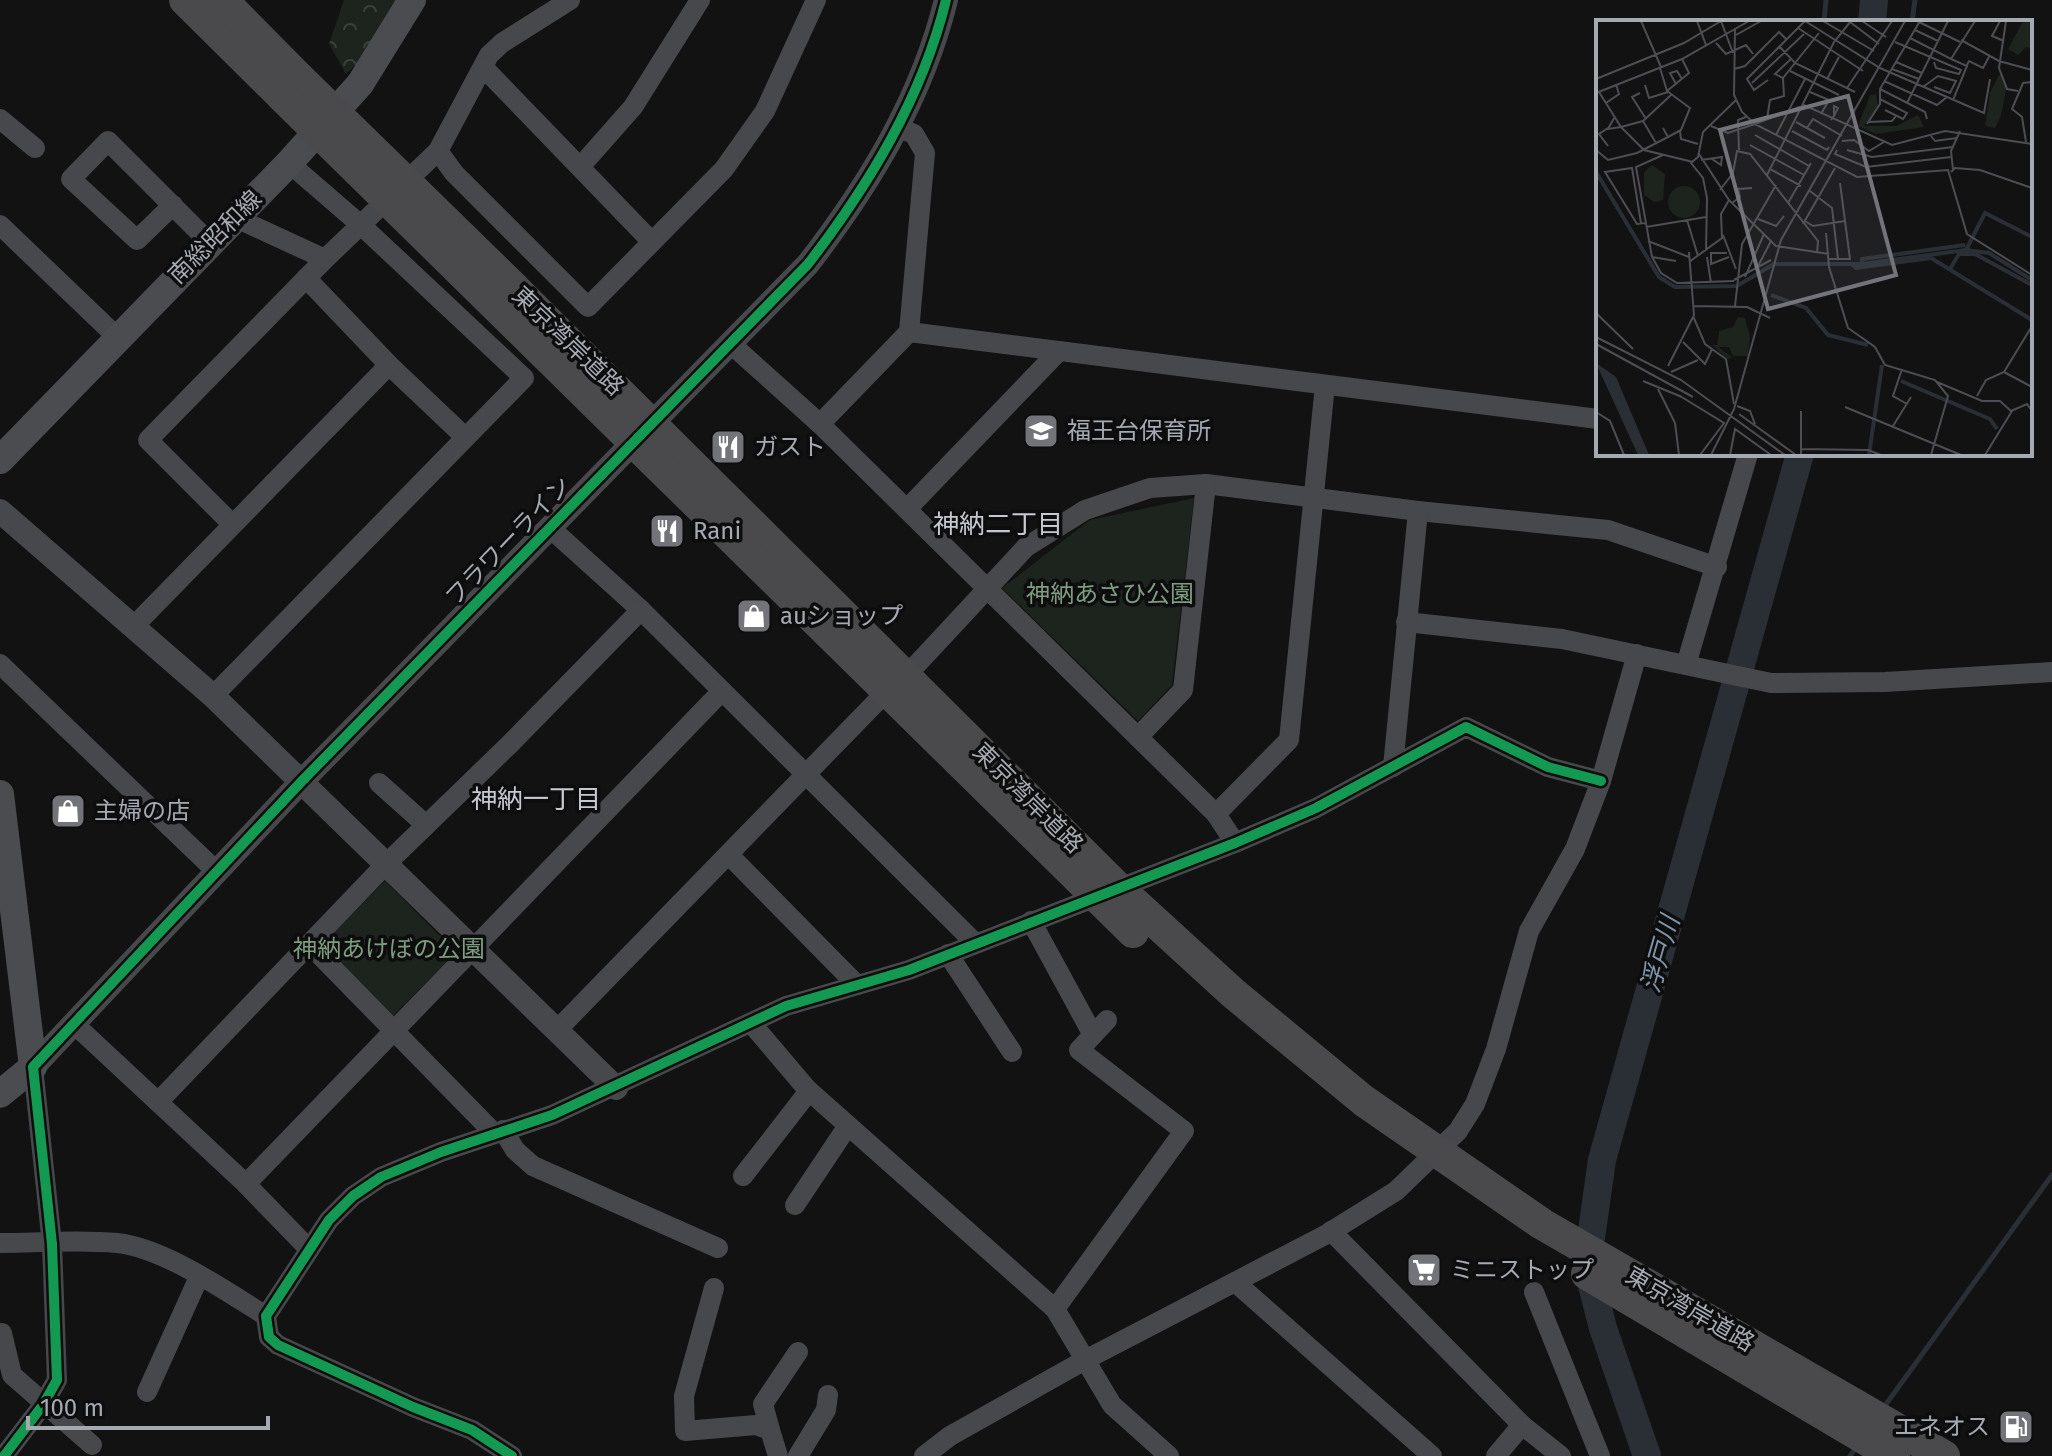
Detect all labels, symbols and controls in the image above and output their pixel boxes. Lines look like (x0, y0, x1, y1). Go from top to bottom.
inset map (1596, 20, 2032, 456)
street label: 南総昭和線 (163, 185, 267, 289)
street label: 東京湾岸道路 (506, 281, 630, 401)
school or university icon: 福王台保育所 (1022, 412, 1060, 450)
place label: 福王台保育所 (1067, 417, 1211, 445)
restaurant icon: ガスト (709, 428, 747, 466)
place label: ガスト (754, 433, 826, 461)
street label: フラワーライン (440, 471, 576, 611)
district label: 神納二丁目 (933, 509, 1063, 540)
restaurant icon: Rani (648, 512, 686, 550)
place label: Rani (693, 517, 741, 545)
park label: 神納あさひ公園 (1026, 580, 1194, 608)
shop icon: auショップ (735, 597, 773, 635)
place label: auショップ (780, 602, 903, 630)
street label: 東京湾岸道路 (967, 737, 1089, 859)
district label: 神納一丁目 (471, 784, 601, 815)
shop icon: 主婦の店 (49, 792, 87, 830)
place label: 主婦の店 (94, 797, 190, 825)
water label: 浮戸川 (1635, 909, 1687, 996)
park label: 神納あけぼの公園 (293, 935, 485, 963)
supermarket icon: ミニストップ (1405, 1251, 1443, 1289)
place label: ミニストップ (1450, 1256, 1594, 1284)
street label: 東京湾岸道路 (1621, 1261, 1759, 1357)
scale bar (28, 1380, 268, 1430)
text: 100 m (40, 1394, 104, 1422)
fuel station icon: エネオス (1997, 1408, 2035, 1446)
place label: エネオス (1894, 1413, 1990, 1441)

